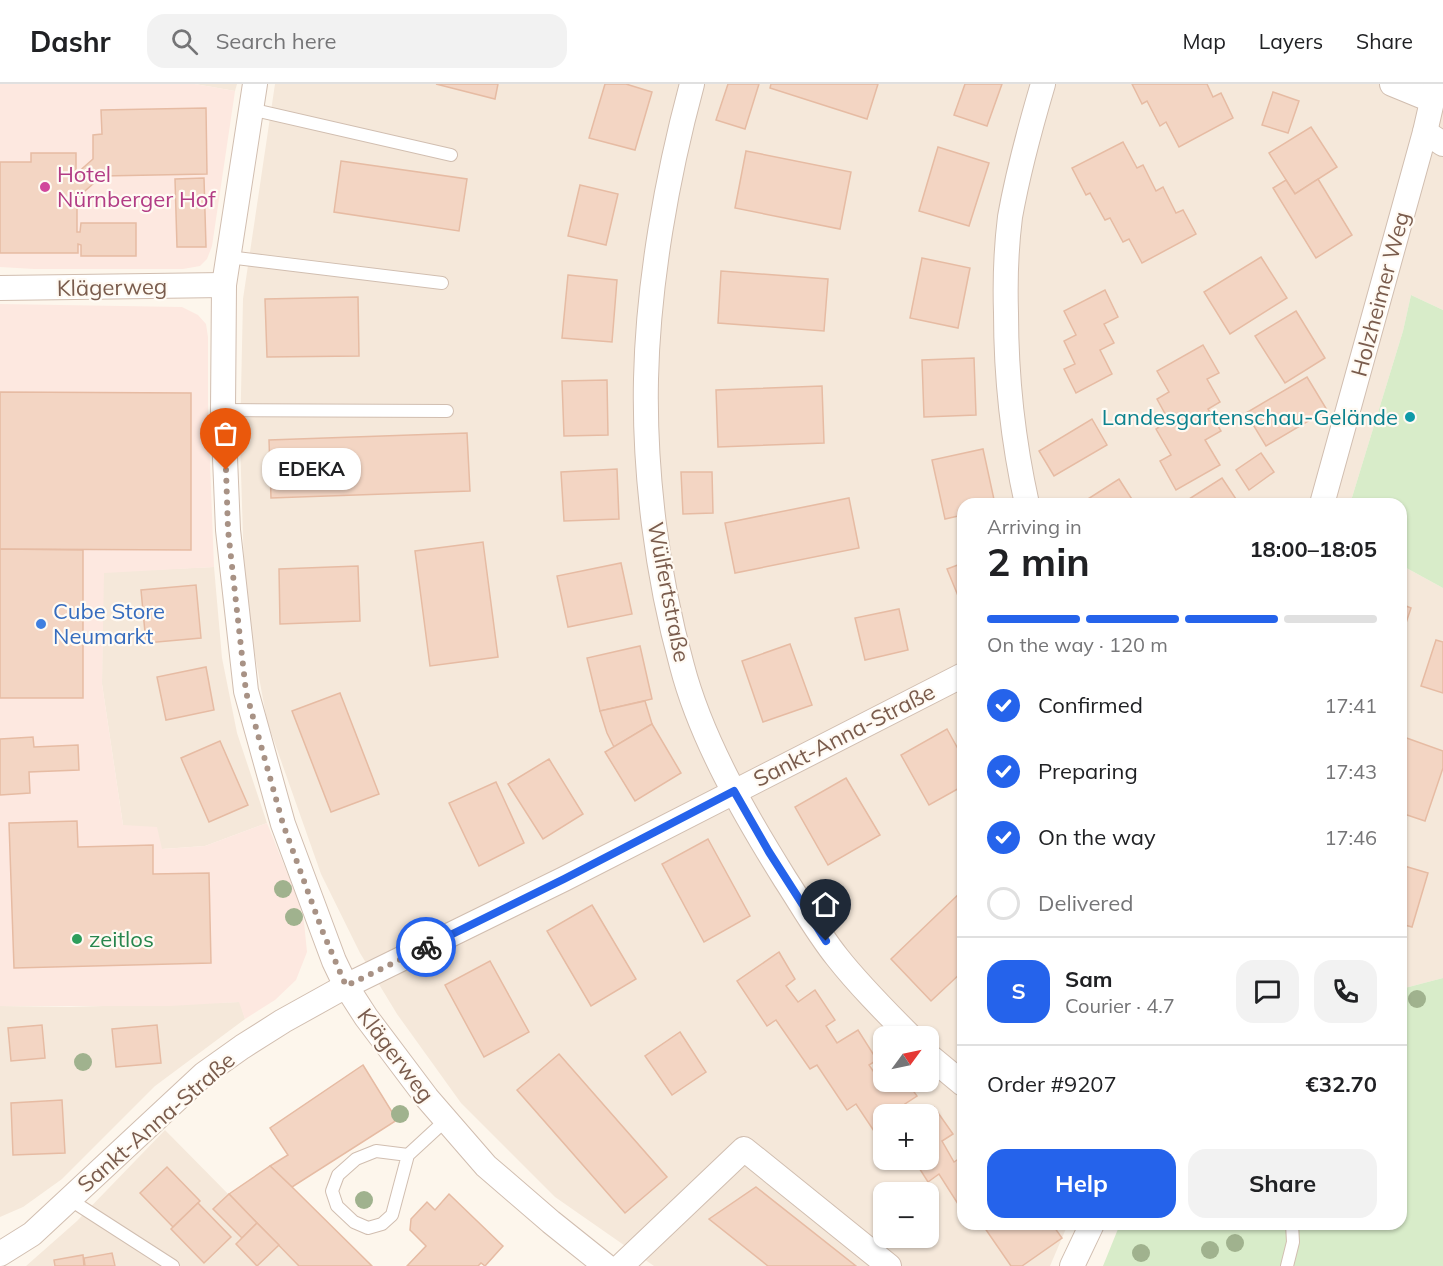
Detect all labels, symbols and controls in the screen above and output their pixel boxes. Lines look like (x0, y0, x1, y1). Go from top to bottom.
search box (147, 14, 567, 68)
text: Dashr (30, 24, 111, 59)
icon: search (168, 25, 201, 58)
text: Search here (216, 27, 337, 55)
text: Map (1183, 28, 1226, 54)
text: Layers (1259, 28, 1323, 54)
text: Share (1356, 28, 1413, 54)
place label: Hotel Nürnberger Hof (57, 160, 216, 213)
marker: Hotel Nürnberger Hof (38, 180, 52, 194)
street label: Holzheimer Weg (1345, 208, 1415, 380)
street label: Klägerweg (57, 272, 167, 302)
place label: Landesgartenschau-Gelände (1102, 403, 1398, 431)
pin (200, 408, 251, 470)
marker: Landesgartenschau-Gelände (1403, 410, 1417, 424)
icon: bag (209, 417, 242, 450)
callout: EDEKA (262, 449, 361, 491)
text: EDEKA (278, 456, 345, 481)
text: Arriving in (987, 514, 1082, 539)
street label: Wülfertstraße (642, 520, 696, 664)
text: 18:00–18:05 (1249, 535, 1377, 563)
text: 2 min (987, 537, 1090, 586)
place label: Cube Store Neumarkt (53, 597, 165, 650)
marker: Cube Store Neumarkt (34, 617, 48, 631)
text: On the way · 120 m (987, 632, 1168, 657)
street label: Sankt-Anna-Straße (749, 677, 939, 793)
icon: check (987, 689, 1020, 722)
text: Confirmed (1038, 691, 1143, 719)
text: 17:41 (1324, 693, 1377, 718)
icon: check (987, 755, 1020, 788)
text: Preparing (1038, 757, 1138, 785)
text: 17:43 (1324, 759, 1377, 784)
icon: check (987, 821, 1020, 854)
text: On the way (1038, 823, 1156, 851)
text: 17:46 (1324, 825, 1377, 850)
pin (800, 879, 851, 941)
icon: home (809, 888, 842, 921)
text: Delivered (1038, 889, 1133, 917)
courier (396, 917, 456, 977)
place label: zeitlos (89, 925, 154, 953)
icon: bike (410, 931, 443, 964)
marker: zeitlos (70, 932, 84, 946)
button: chat (1236, 960, 1299, 1023)
button: phone (1314, 960, 1377, 1023)
text: Sam (1065, 965, 1113, 993)
text: S (1011, 977, 1026, 1005)
text: Courier · 4.7 (1065, 993, 1175, 1018)
street label: Klägerweg (352, 1002, 440, 1108)
north arrow (873, 1026, 939, 1092)
map controls (873, 1026, 939, 1248)
street label: Sankt-Anna-Straße (71, 1046, 241, 1198)
text: Order #9207 (987, 1070, 1117, 1098)
text: €32.70 (1306, 1070, 1377, 1098)
button: + (873, 1104, 939, 1170)
button: Help (987, 1149, 1176, 1218)
button: Share (1188, 1149, 1377, 1218)
button: − (873, 1182, 939, 1248)

